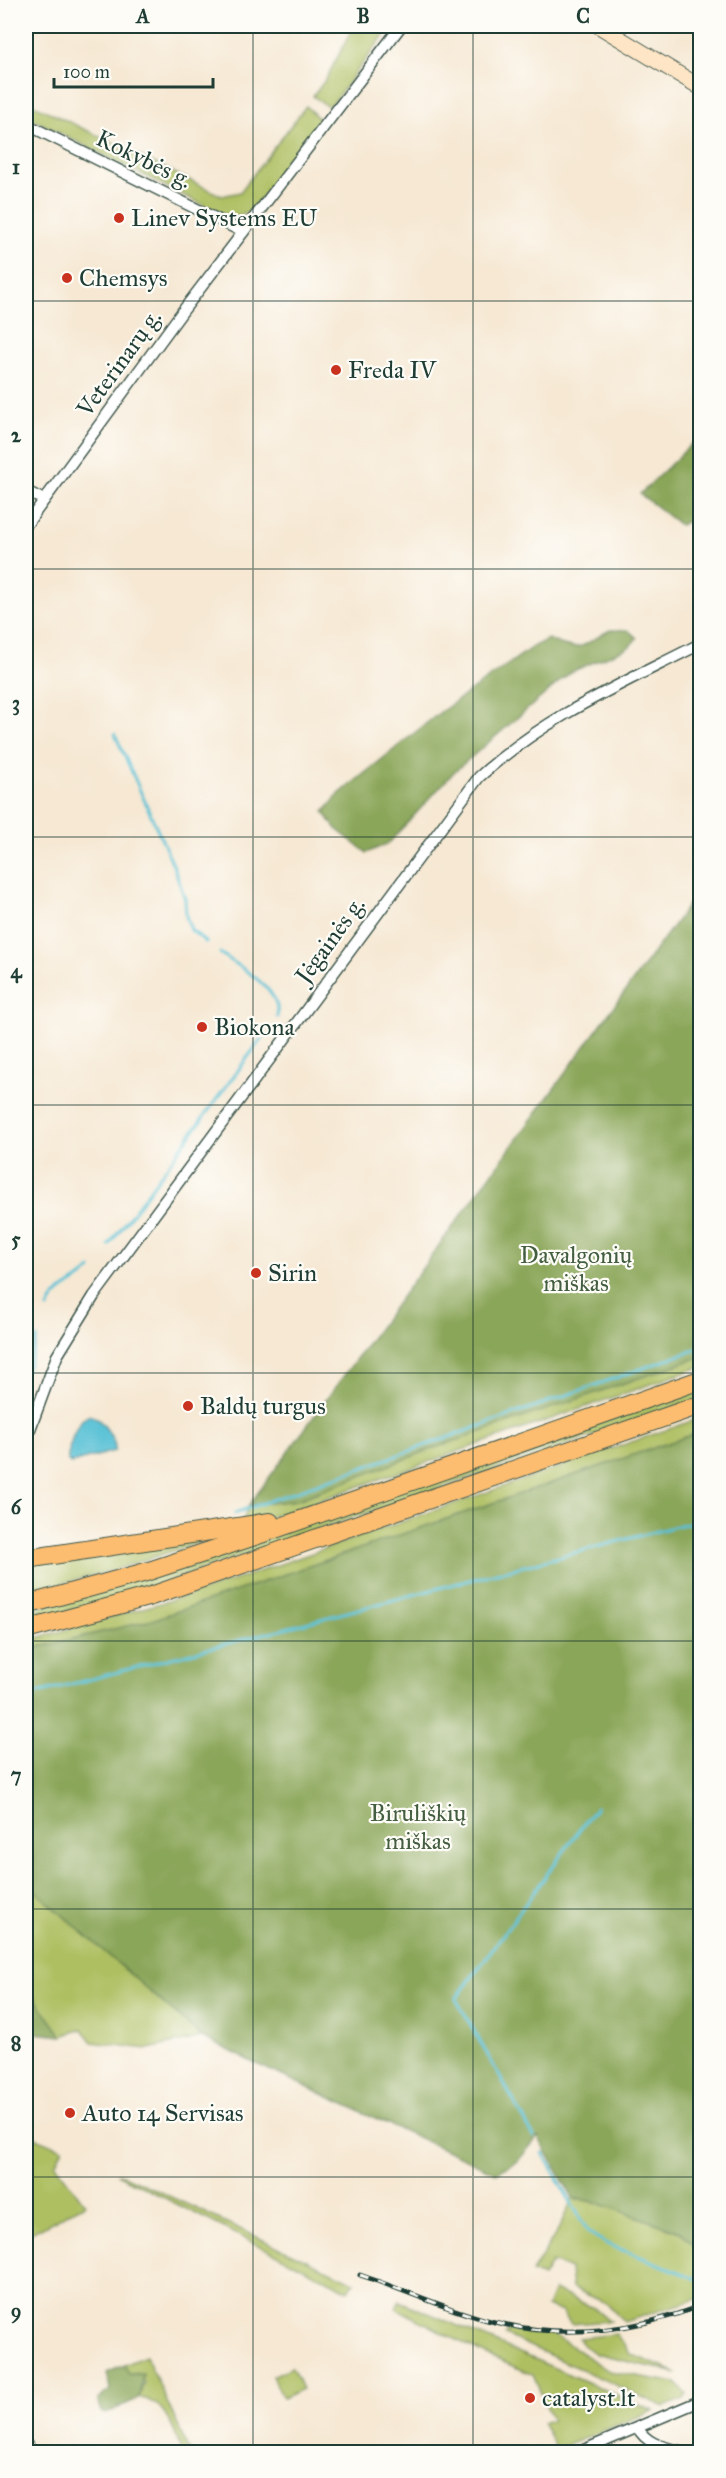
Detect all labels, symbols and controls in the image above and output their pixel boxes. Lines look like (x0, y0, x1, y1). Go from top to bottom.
text: A (134, 4, 150, 28)
text: B (356, 4, 370, 28)
text: C (576, 4, 590, 28)
scale bar (54, 51, 213, 89)
text: 100 m (63, 61, 110, 83)
street label: Kokybės g. (91, 123, 197, 195)
text: 1 (12, 155, 20, 179)
place label: Linev Systems EU (131, 203, 317, 233)
marker: Linev Systems EU (112, 211, 126, 225)
place label: Chemsys (79, 263, 168, 293)
marker: Chemsys (60, 271, 74, 285)
street label: Veterinarų g. (69, 303, 168, 423)
place label: Freda IV (348, 355, 438, 385)
marker: Freda IV (329, 363, 343, 377)
text: 2 (11, 423, 22, 447)
text: 3 (12, 691, 20, 716)
street label: Jėgainės g. (287, 891, 372, 992)
text: 4 (10, 959, 22, 984)
place label: Biokona (214, 1012, 296, 1042)
marker: Biokona (195, 1020, 209, 1034)
text: 5 (11, 1227, 21, 1251)
park label: Davalgonių miškas (520, 1240, 633, 1298)
place label: Sirin (268, 1258, 317, 1288)
marker: Sirin (249, 1266, 263, 1280)
place label: Baldų turgus (200, 1391, 326, 1421)
marker: Baldų turgus (181, 1399, 195, 1413)
text: 6 (11, 1495, 23, 1519)
text: 7 (11, 1763, 22, 1787)
park label: Biruliškių miškas (370, 1798, 466, 1856)
text: 8 (11, 2031, 21, 2055)
place label: Auto 14 Servisas (81, 2098, 244, 2128)
marker: Auto 14 Servisas (63, 2106, 77, 2120)
text: 9 (11, 2299, 21, 2324)
place label: catalyst.lt (542, 2383, 636, 2413)
marker: catalyst.lt (523, 2391, 537, 2405)

